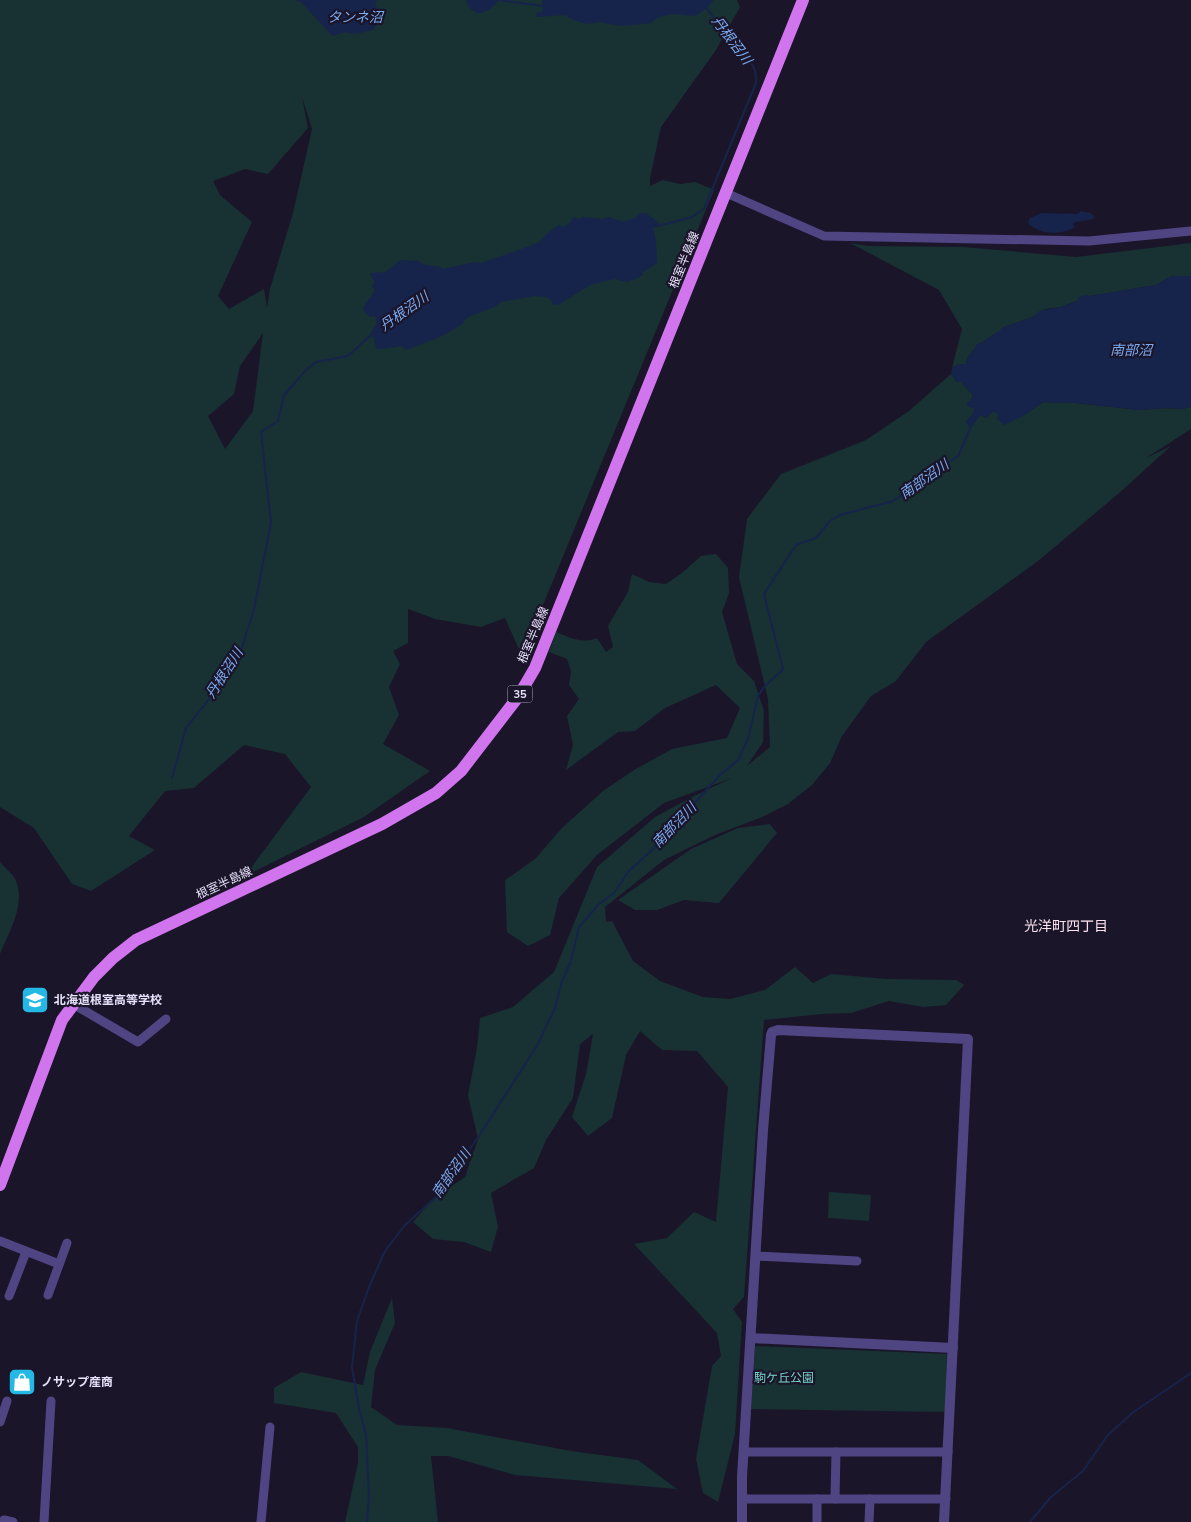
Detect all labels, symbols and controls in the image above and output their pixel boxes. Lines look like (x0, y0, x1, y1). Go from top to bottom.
water label: タンネ沼 (327, 8, 385, 26)
water label: 丹根沼川 (708, 12, 757, 69)
street label: 根室半島線 (665, 229, 702, 290)
water label: 丹根沼川 (376, 286, 434, 334)
water label: 南部沼 (1110, 341, 1154, 359)
water label: 南部沼川 (896, 454, 954, 502)
street label: 根室半島線 (514, 604, 551, 665)
water label: 丹根沼川 (201, 643, 248, 701)
road number: 35 (508, 686, 532, 702)
water label: 南部沼川 (648, 797, 701, 851)
street label: 根室半島線 (193, 863, 254, 902)
district label: 光洋町四丁目 (1024, 917, 1108, 935)
school or university icon: 北海道根室高等学校 (20, 985, 50, 1015)
place label: 北海道根室高等学校 (54, 992, 162, 1007)
water label: 南部沼川 (428, 1143, 476, 1201)
shop icon: ノサップ産商 (7, 1367, 37, 1397)
park label: 駒ケ丘公園 (754, 1370, 814, 1385)
place label: ノサップ産商 (41, 1374, 113, 1389)

